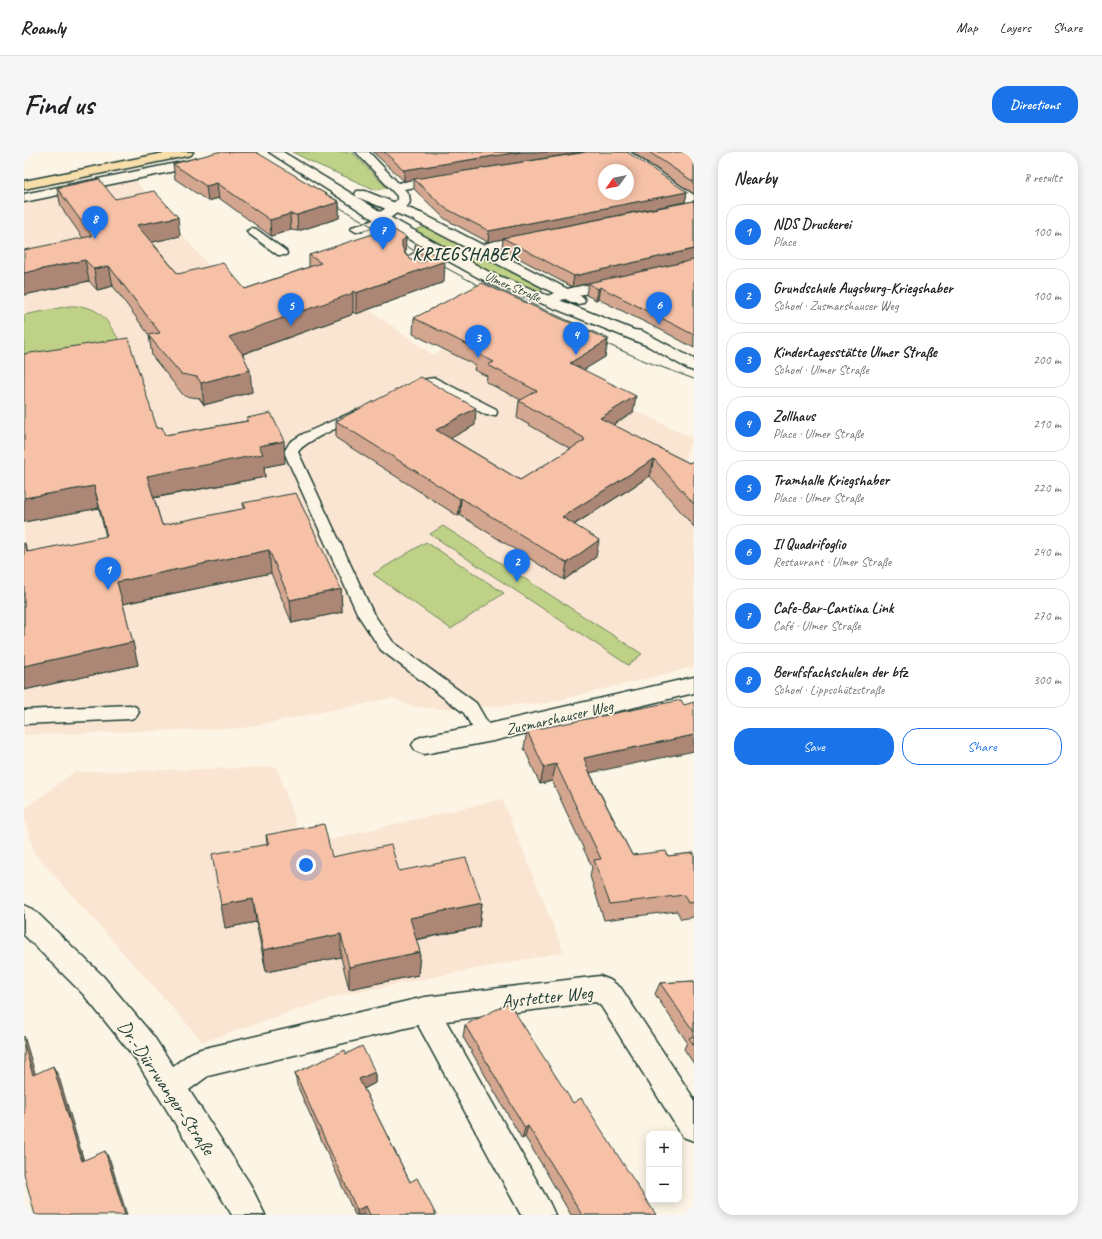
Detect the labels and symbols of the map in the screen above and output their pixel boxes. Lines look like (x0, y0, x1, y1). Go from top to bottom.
north arrow (598, 164, 634, 200)
pin: 8 (82, 206, 108, 239)
pin: 7 (370, 217, 396, 250)
district label: KRIEGSHABER (413, 244, 521, 265)
street label: Ulmer Straße (482, 268, 544, 306)
pin: 6 (646, 292, 672, 325)
pin: 5 (278, 293, 304, 326)
pin: 4 (563, 322, 589, 355)
pin: 3 (465, 325, 491, 358)
pin: 2 (504, 549, 530, 582)
pin: 1 (95, 557, 121, 590)
street label: Zusmarshauser Weg (504, 696, 616, 740)
your location (296, 855, 316, 875)
street label: Aystetter Weg (500, 980, 595, 1014)
street label: Dr.-Dürrwanger-Straße (112, 1016, 221, 1161)

